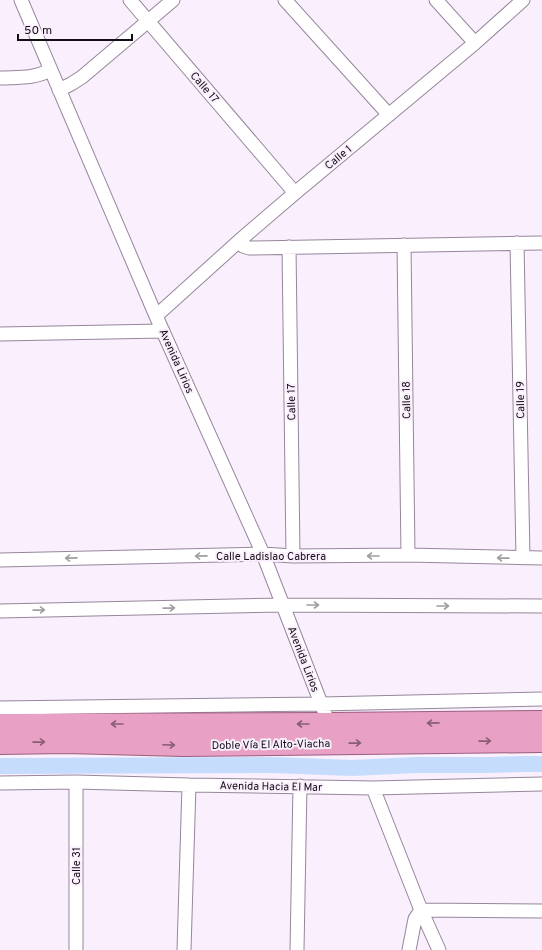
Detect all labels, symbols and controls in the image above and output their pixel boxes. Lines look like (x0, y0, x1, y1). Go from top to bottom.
scale bar (18, 16, 132, 42)
text: 50 m (24, 23, 52, 39)
street label: Calle 17 (187, 69, 222, 106)
street label: Calle 1 (322, 142, 355, 173)
street label: Avenida Lirios (156, 327, 197, 396)
street label: Calle 18 (400, 381, 414, 419)
street label: Calle 19 (514, 381, 528, 419)
street label: Calle 17 (285, 383, 299, 421)
street label: Calle Ladislao Cabrera (216, 550, 326, 564)
one-way arrow (195, 552, 208, 559)
one-way arrow (367, 552, 380, 559)
one-way arrow (65, 554, 78, 562)
one-way arrow (497, 554, 510, 562)
one-way arrow (306, 601, 319, 609)
one-way arrow (436, 602, 449, 610)
one-way arrow (162, 604, 175, 611)
one-way arrow (32, 606, 45, 614)
street label: Avenida Lirios (284, 625, 322, 694)
one-way arrow (427, 719, 440, 727)
one-way arrow (111, 720, 124, 728)
one-way arrow (297, 720, 310, 728)
street label: Doble Vía El Alto-Viacha (212, 737, 331, 753)
one-way arrow (478, 737, 491, 745)
one-way arrow (32, 738, 45, 746)
one-way arrow (348, 739, 361, 747)
one-way arrow (162, 741, 175, 749)
street label: Avenida Hacia El Mar (219, 779, 323, 795)
street label: Calle 31 (70, 847, 84, 885)

